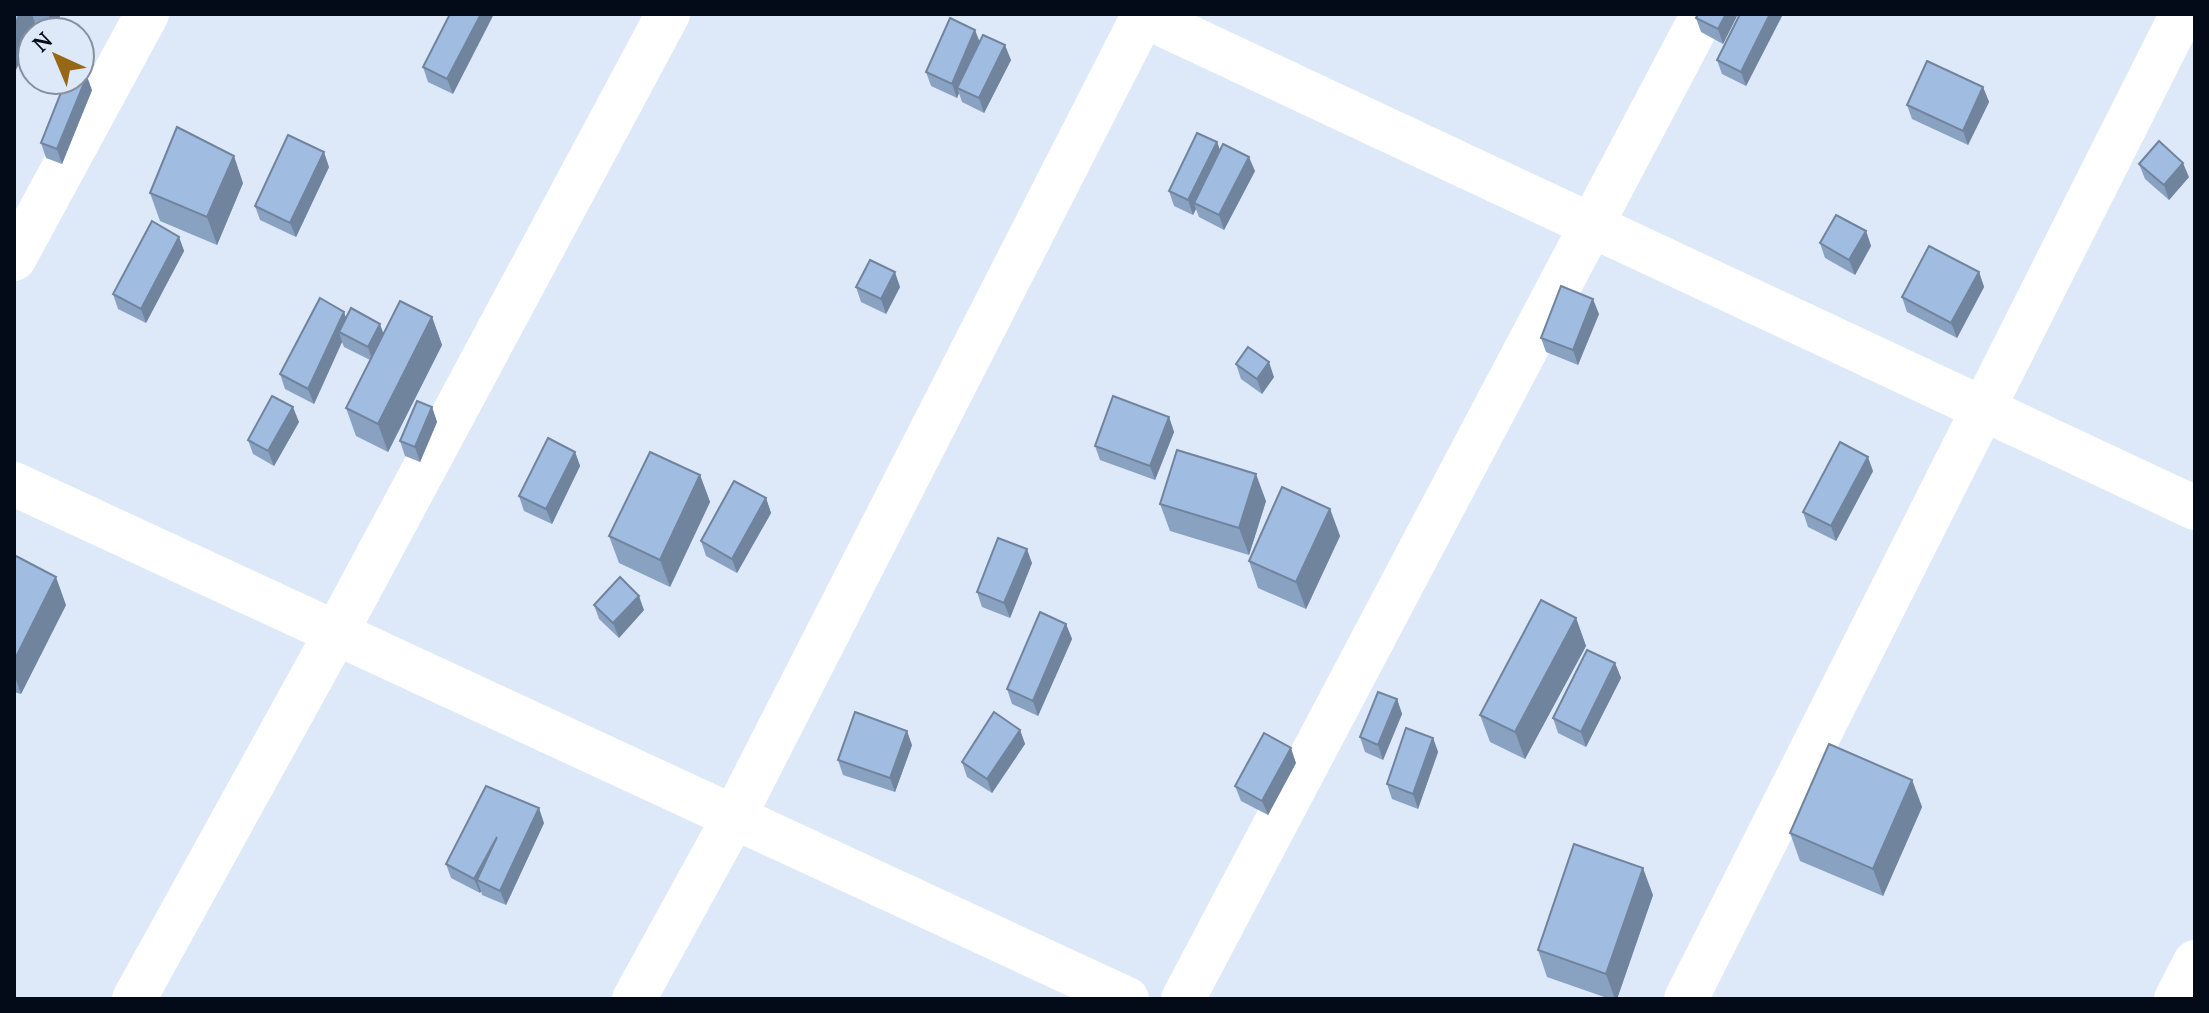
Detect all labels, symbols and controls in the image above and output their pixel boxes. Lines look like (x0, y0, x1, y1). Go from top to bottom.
north arrow (16, 16, 96, 96)
text: N (26, 25, 58, 57)

